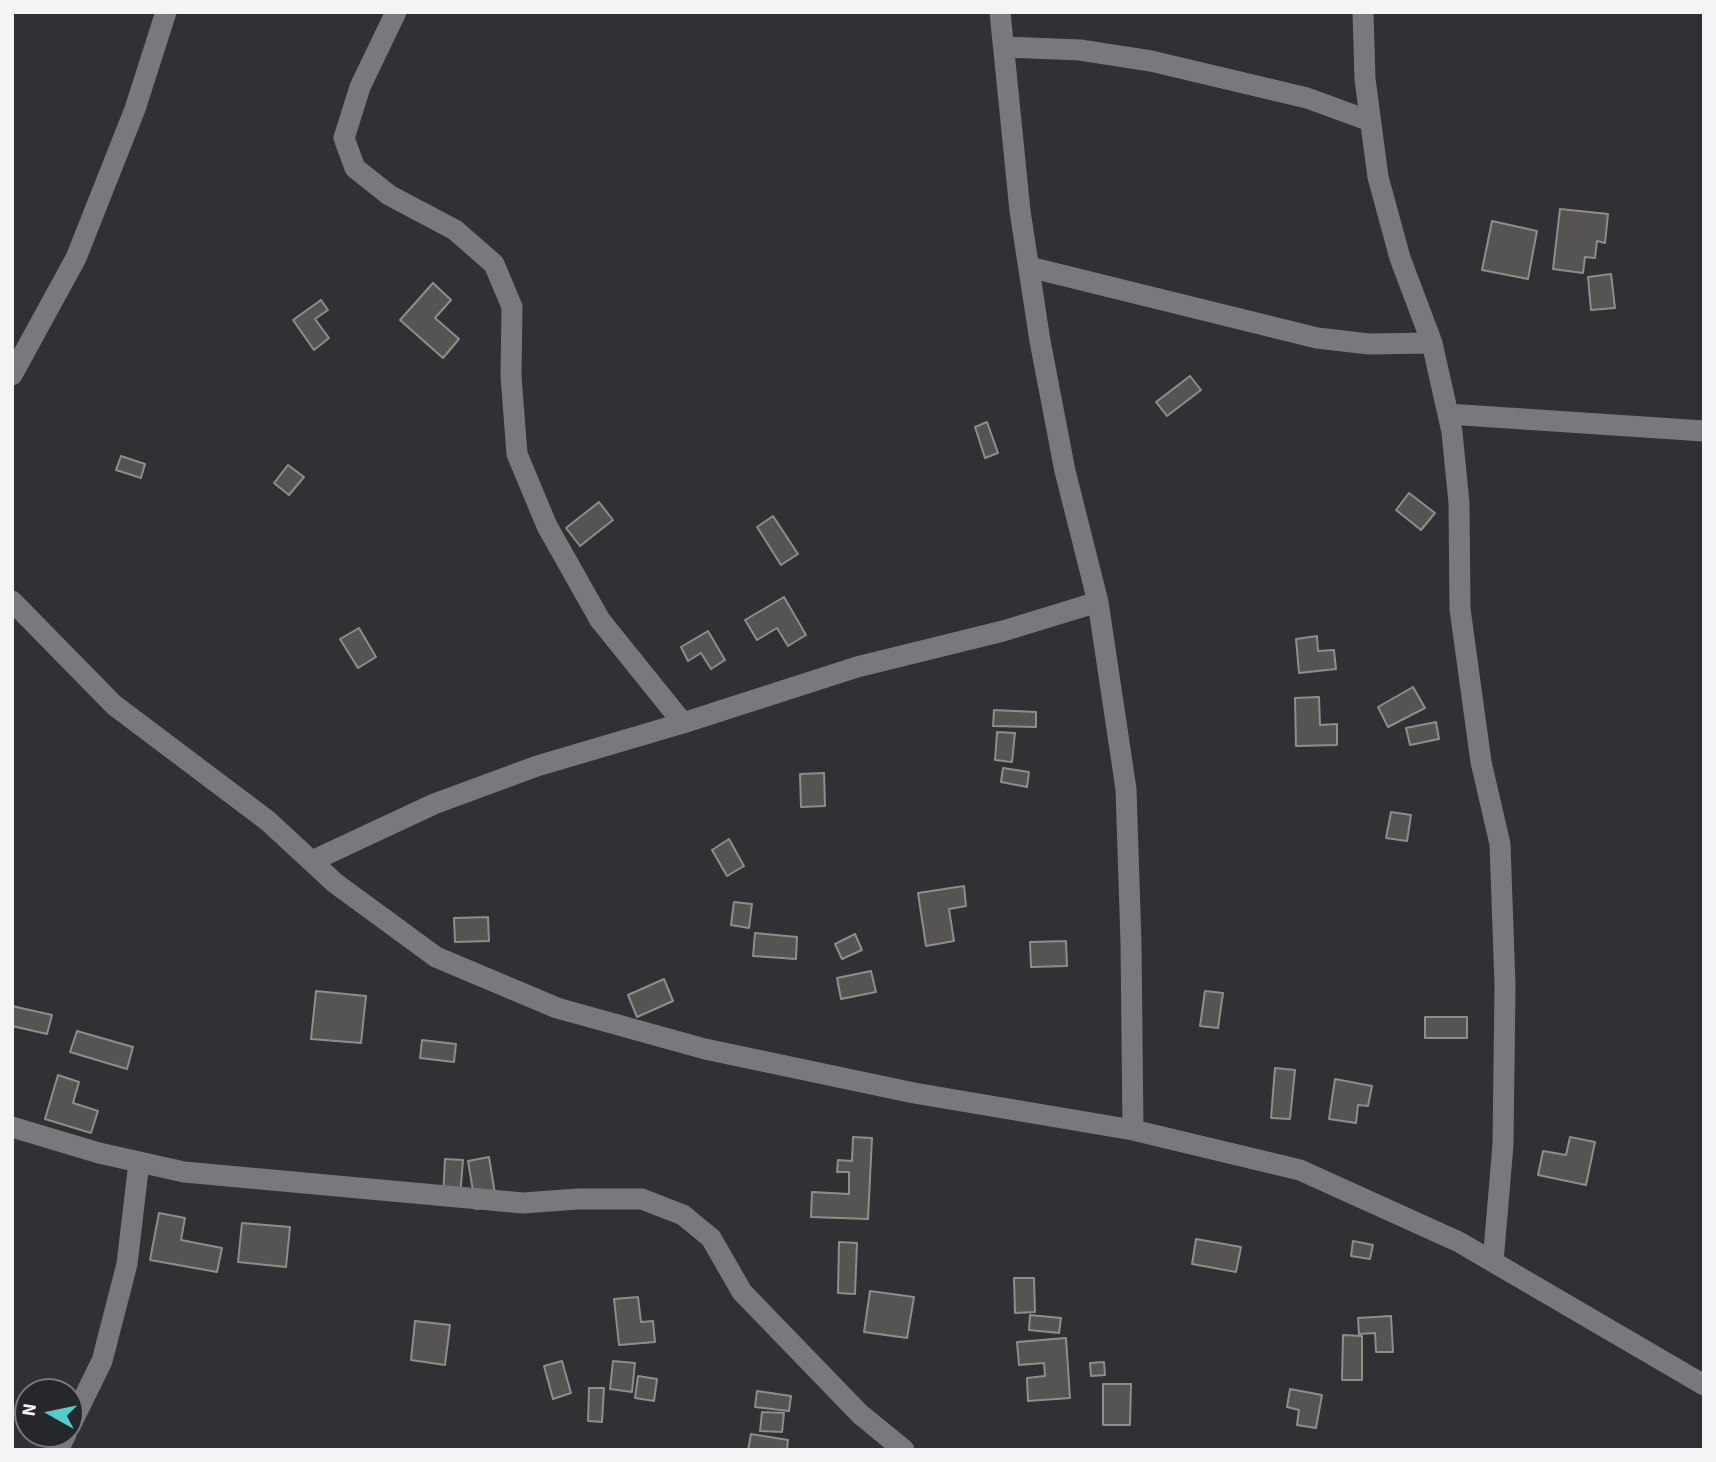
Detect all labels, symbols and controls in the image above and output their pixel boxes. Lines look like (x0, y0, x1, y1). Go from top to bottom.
north arrow (14, 1378, 84, 1448)
text: N (15, 1402, 44, 1418)

